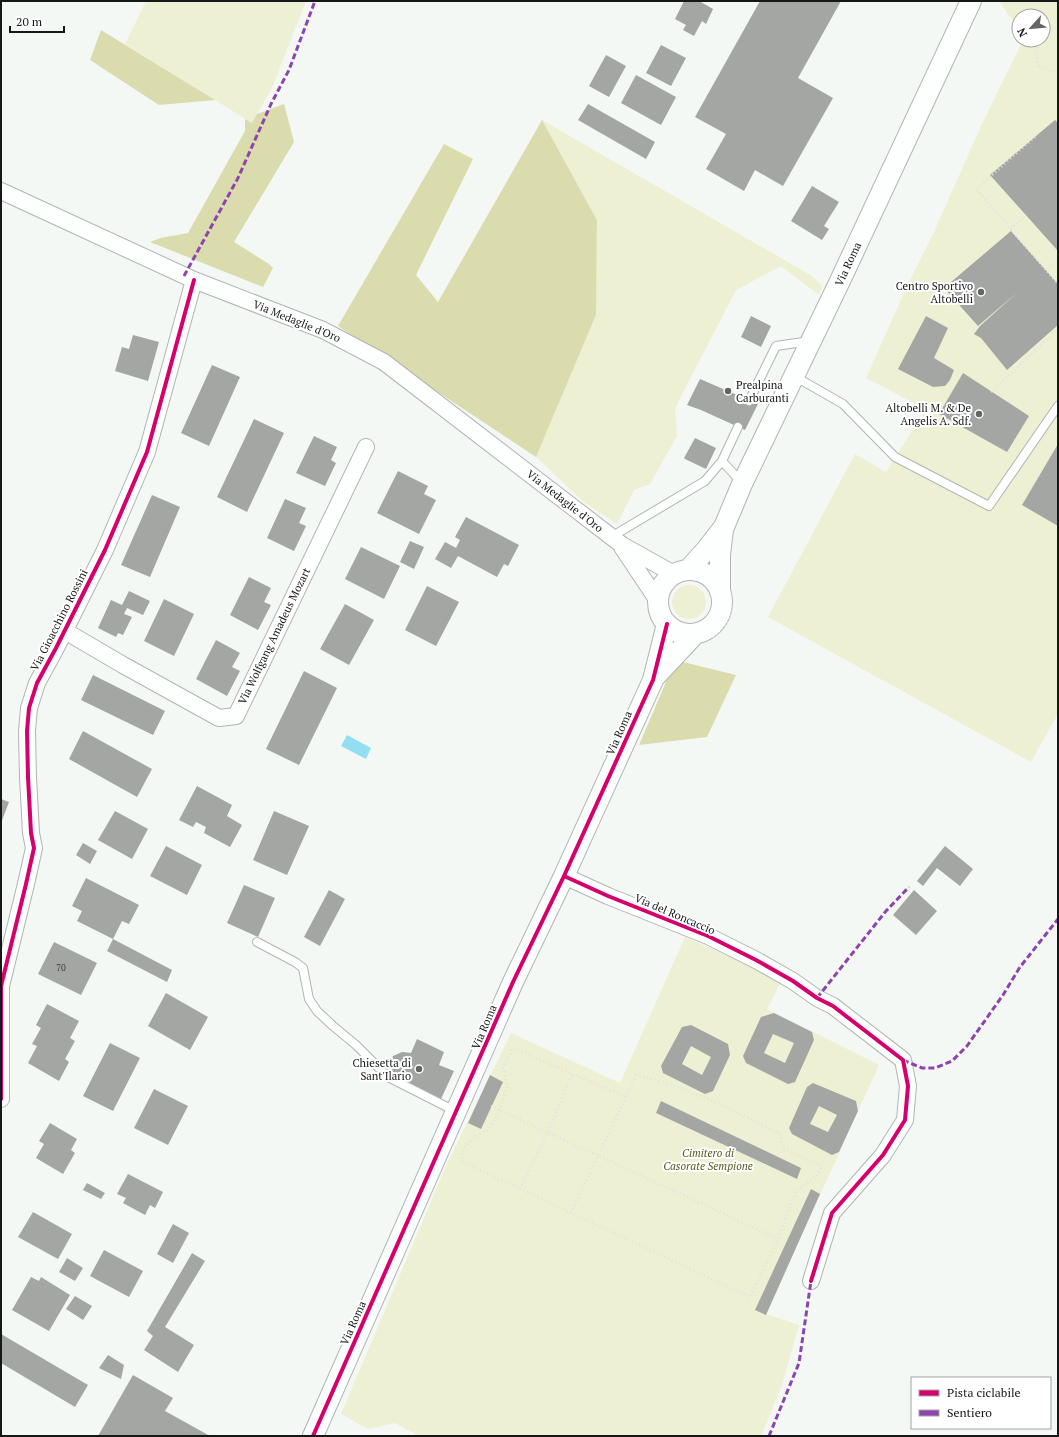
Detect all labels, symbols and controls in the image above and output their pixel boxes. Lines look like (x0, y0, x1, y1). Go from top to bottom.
scale bar (10, 8, 64, 34)
north arrow (1011, 8, 1051, 48)
text: 20 m (16, 14, 43, 29)
text: N (1014, 25, 1030, 39)
street label: Via Roma (832, 239, 864, 288)
place label: Centro Sportivo Altobelli (896, 279, 973, 306)
marker: Centro Sportivo Altobelli (976, 287, 986, 297)
street label: Via Medaglie d'Oro (251, 297, 343, 345)
place label: Prealpina Carburanti (736, 378, 789, 405)
marker: Prealpina Carburanti (723, 386, 733, 396)
place label: Altobelli M. & De Angelis A. Sdf. (885, 401, 971, 428)
marker: Altobelli M. & De Angelis A. Sdf. (974, 409, 984, 419)
street label: Via Medaglie d'Oro (524, 467, 606, 535)
street label: Via Wolfgang Amadeus Mozart (235, 565, 313, 707)
street label: Via Gioacchino Rossini (27, 567, 91, 673)
street label: Via Roma (603, 708, 635, 757)
street label: Via del Roncaccio (633, 891, 717, 937)
house number: 70 (56, 962, 66, 974)
street label: Via Roma (468, 1002, 500, 1051)
place label: Chiesetta di Sant'Ilario (353, 1056, 411, 1083)
marker: Chiesetta di Sant'Ilario (414, 1064, 424, 1074)
park label: Cimitero di Casorate Sempione (663, 1146, 753, 1173)
street label: Via Roma (337, 1298, 369, 1347)
legend (911, 1377, 1051, 1429)
text: Pista ciclabile (947, 1385, 1021, 1400)
text: Sentiero (947, 1405, 992, 1420)

